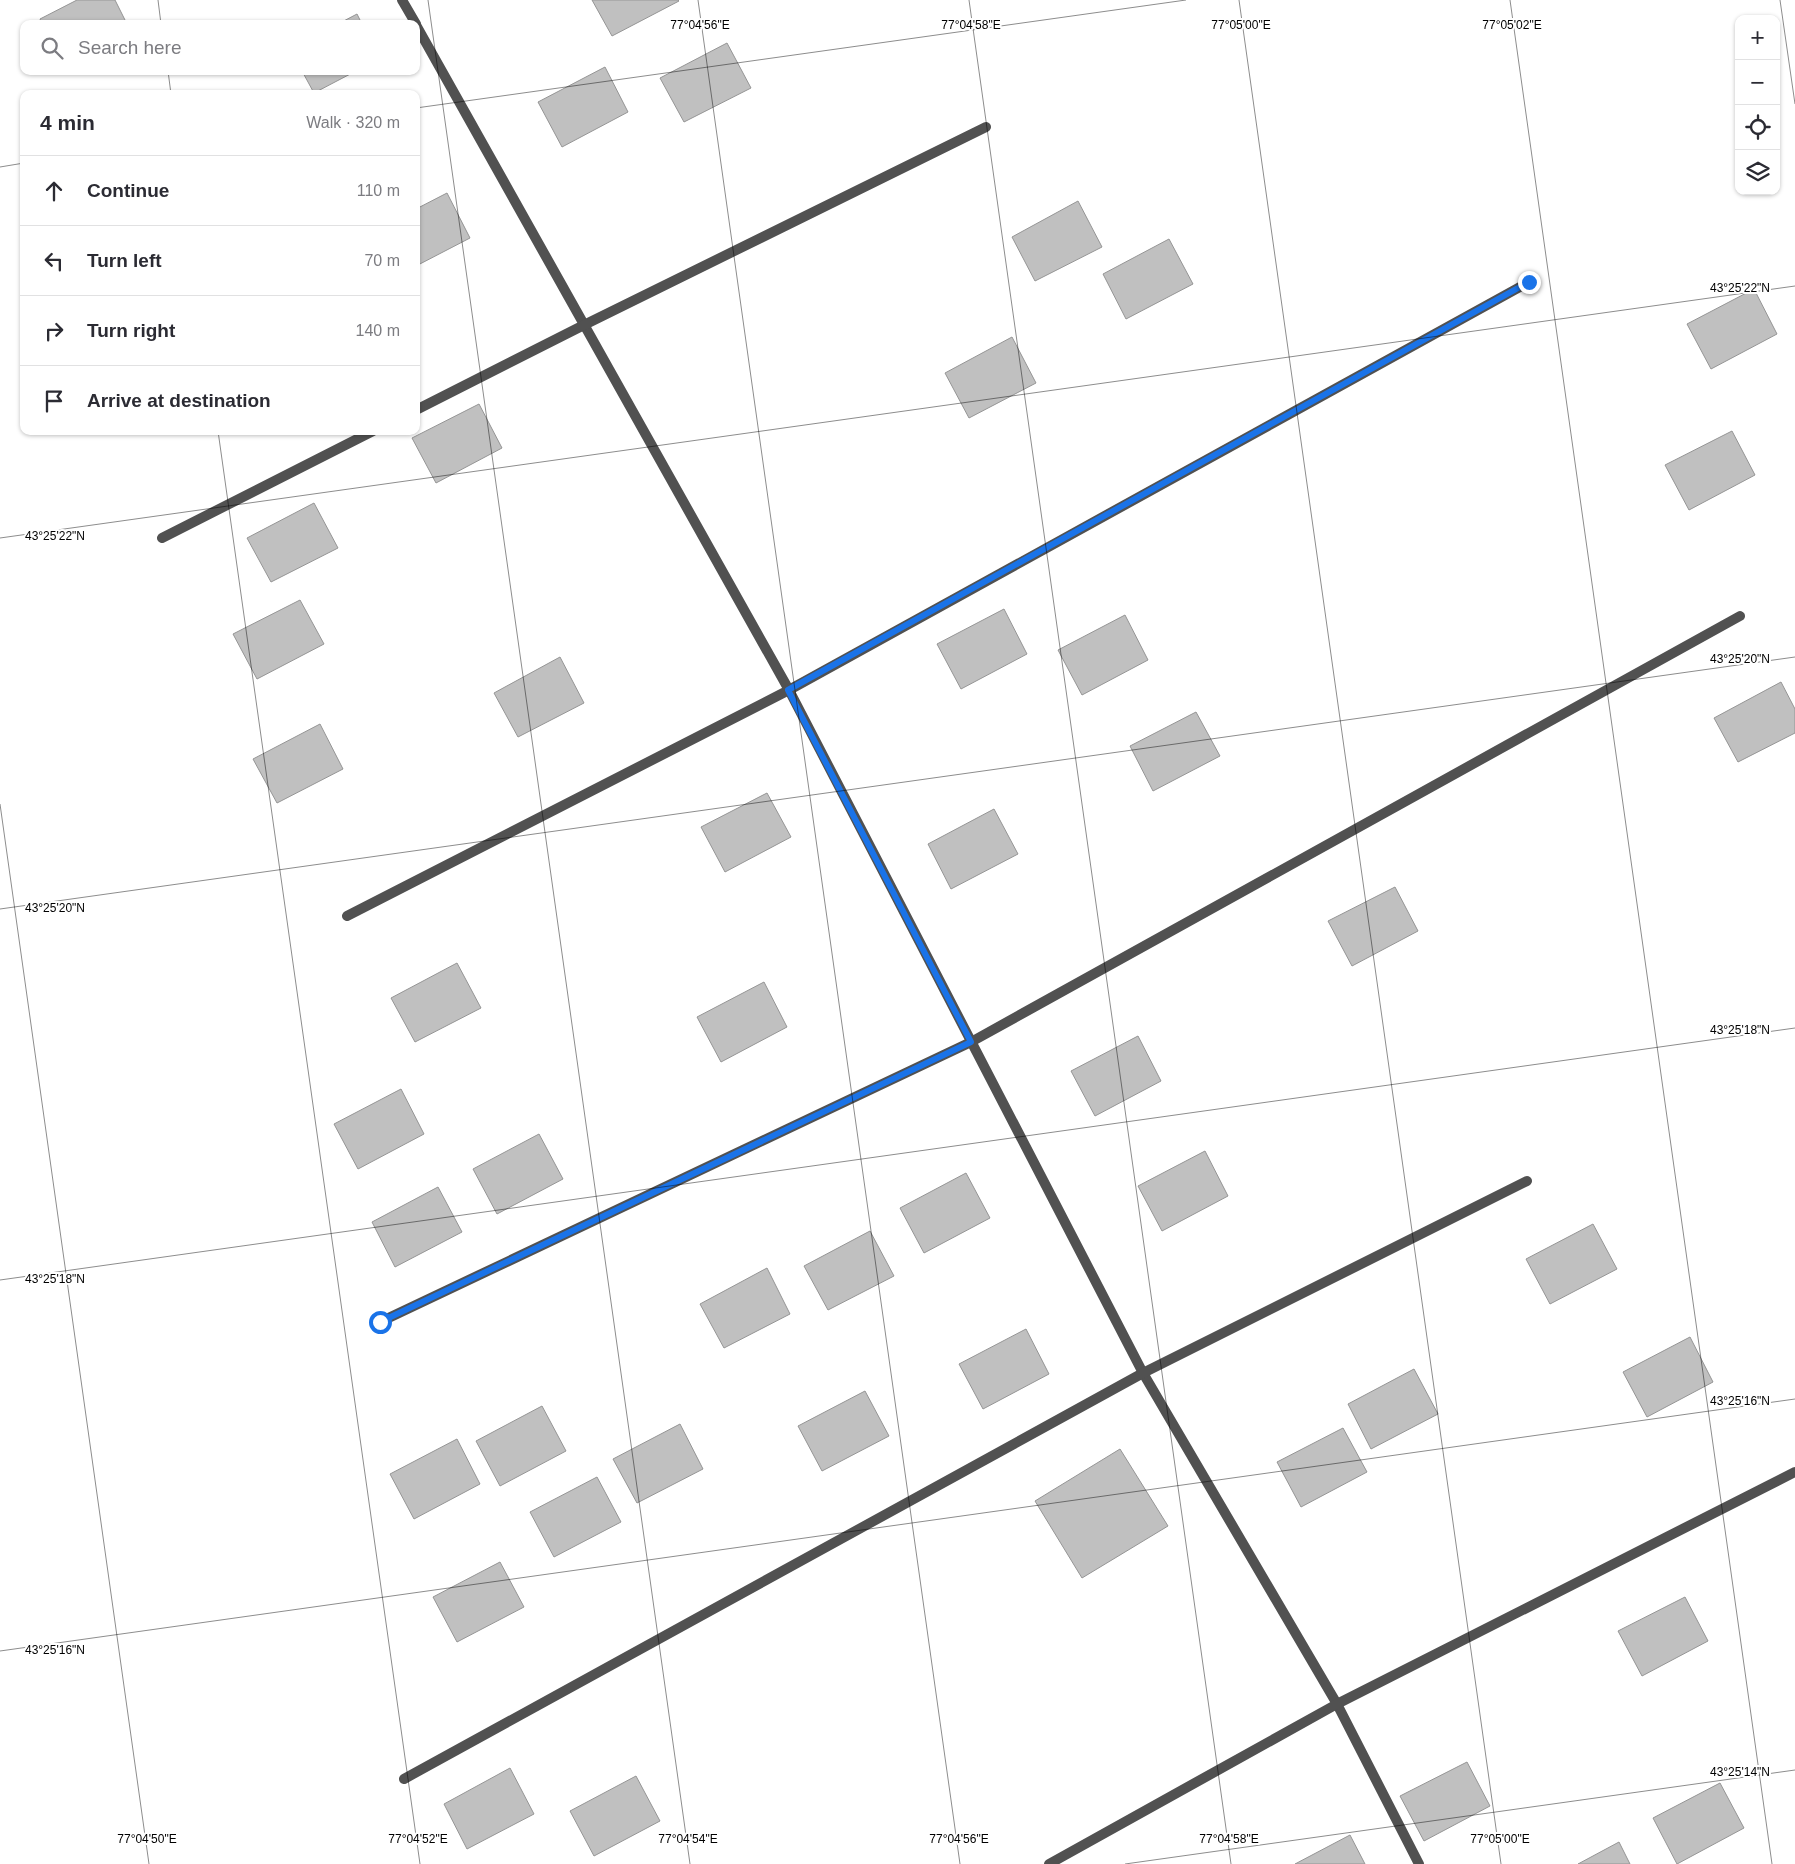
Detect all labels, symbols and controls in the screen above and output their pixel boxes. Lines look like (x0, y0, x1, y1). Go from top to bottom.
map controls (1735, 15, 1780, 195)
button: + (1735, 15, 1780, 60)
text: 77°04'56"E (670, 18, 730, 32)
text: 77°04'58"E (941, 18, 1001, 32)
text: 77°05'00"E (1211, 18, 1271, 32)
text: 77°05'02"E (1482, 18, 1542, 32)
search box (20, 20, 420, 75)
icon: search (38, 34, 66, 62)
text: Search here (78, 37, 182, 58)
button: − (1735, 60, 1780, 105)
button: locate (1735, 105, 1780, 150)
text: 4 min (40, 111, 95, 134)
text: Walk · 320 m (306, 114, 400, 131)
button: layers (1735, 150, 1780, 195)
icon: ahead (40, 177, 68, 205)
text: Continue (87, 180, 169, 201)
text: 110 m (357, 182, 400, 199)
icon: left (40, 247, 68, 275)
text: Turn left (87, 250, 162, 271)
text: 70 m (364, 252, 400, 269)
route end (1518, 271, 1541, 294)
text: 43°25'22"N (1710, 281, 1770, 295)
icon: right (40, 317, 68, 345)
text: Turn right (87, 320, 175, 341)
text: 140 m (356, 322, 400, 339)
icon: arrive (40, 387, 68, 415)
text: Arrive at destination (87, 390, 271, 411)
text: 43°25'22"N (25, 529, 85, 543)
text: 43°25'20"N (1710, 652, 1770, 666)
text: 43°25'20"N (25, 901, 85, 915)
text: 43°25'18"N (1710, 1023, 1770, 1037)
text: 43°25'18"N (25, 1272, 85, 1286)
route start (369, 1311, 392, 1334)
text: 43°25'16"N (1710, 1394, 1770, 1408)
text: 43°25'16"N (25, 1643, 85, 1657)
text: 43°25'14"N (1710, 1765, 1770, 1779)
text: 77°04'50"E (117, 1832, 177, 1846)
text: 77°04'52"E (388, 1832, 448, 1846)
text: 77°04'54"E (658, 1832, 718, 1846)
text: 77°04'56"E (929, 1832, 989, 1846)
text: 77°04'58"E (1199, 1832, 1259, 1846)
text: 77°05'00"E (1470, 1832, 1530, 1846)

